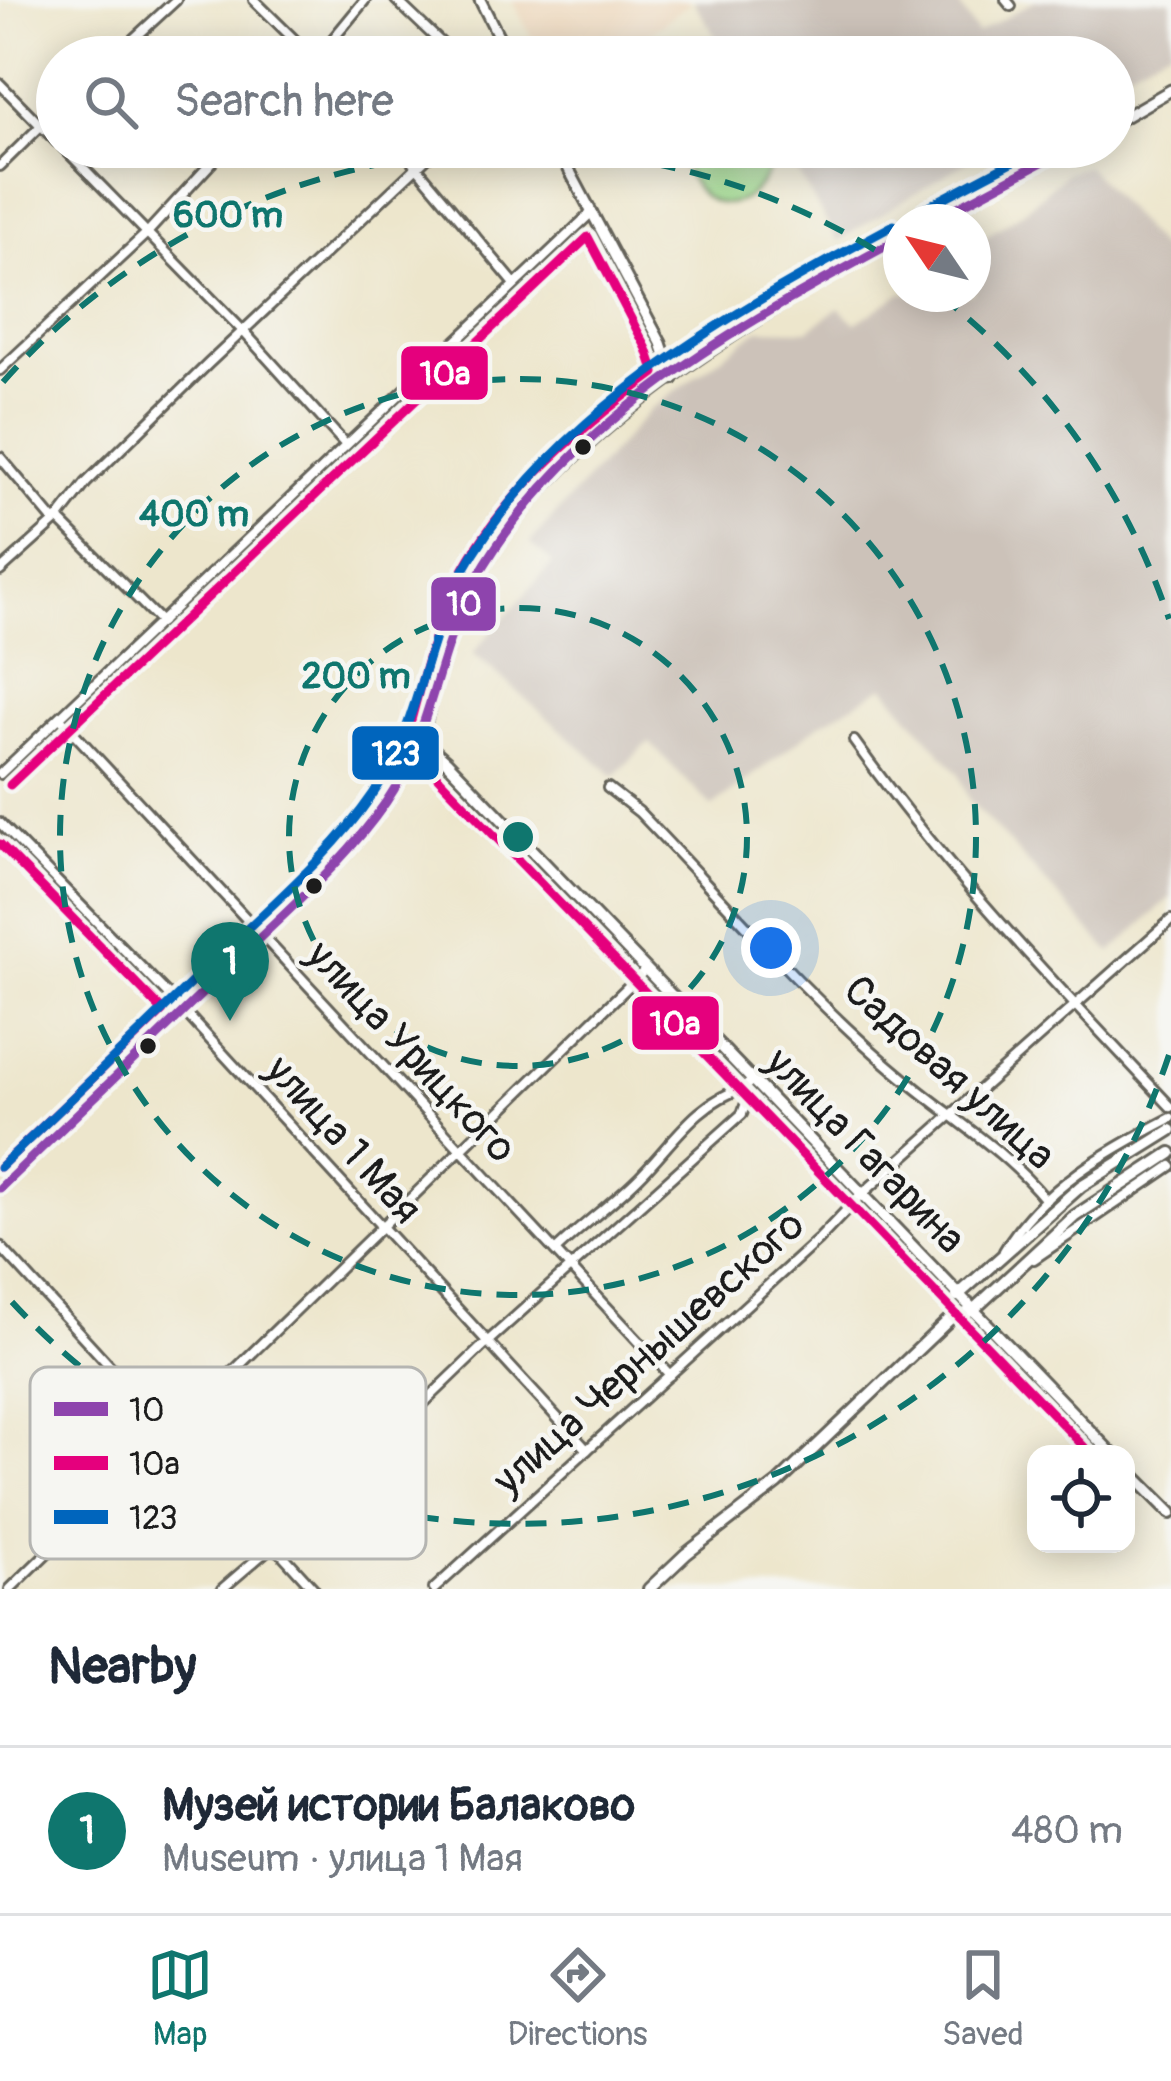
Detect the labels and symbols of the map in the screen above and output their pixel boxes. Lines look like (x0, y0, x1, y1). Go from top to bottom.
text: 600 m (173, 193, 283, 238)
north arrow (883, 204, 991, 312)
line badge: 10а (399, 344, 490, 402)
text: 10а (420, 354, 470, 395)
unlabelled marker (572, 436, 594, 458)
text: 400 m (139, 492, 249, 537)
line badge: 10 (429, 575, 498, 633)
text: 10 (446, 584, 482, 625)
text: 200 m (301, 654, 411, 699)
line badge: 123 (350, 724, 441, 782)
text: 123 (372, 734, 420, 775)
centre of rings (497, 816, 539, 858)
unlabelled marker (303, 875, 325, 897)
your location (741, 918, 801, 978)
pin: 1 (191, 922, 269, 1021)
street label: улица Урицкого (294, 929, 527, 1174)
street label: Садовая улица (832, 964, 1066, 1182)
line badge: 10а (630, 994, 721, 1052)
text: 10а (650, 1004, 700, 1045)
unlabelled marker (137, 1035, 159, 1057)
street label: улица Гагарина (753, 1036, 976, 1265)
street label: улица 1 Мая (253, 1044, 432, 1235)
street label: улица Чернышевского (482, 1200, 815, 1507)
legend (30, 1367, 426, 1559)
text: 10 (129, 1390, 164, 1431)
text: 10а (129, 1444, 180, 1485)
text: 123 (129, 1498, 178, 1539)

